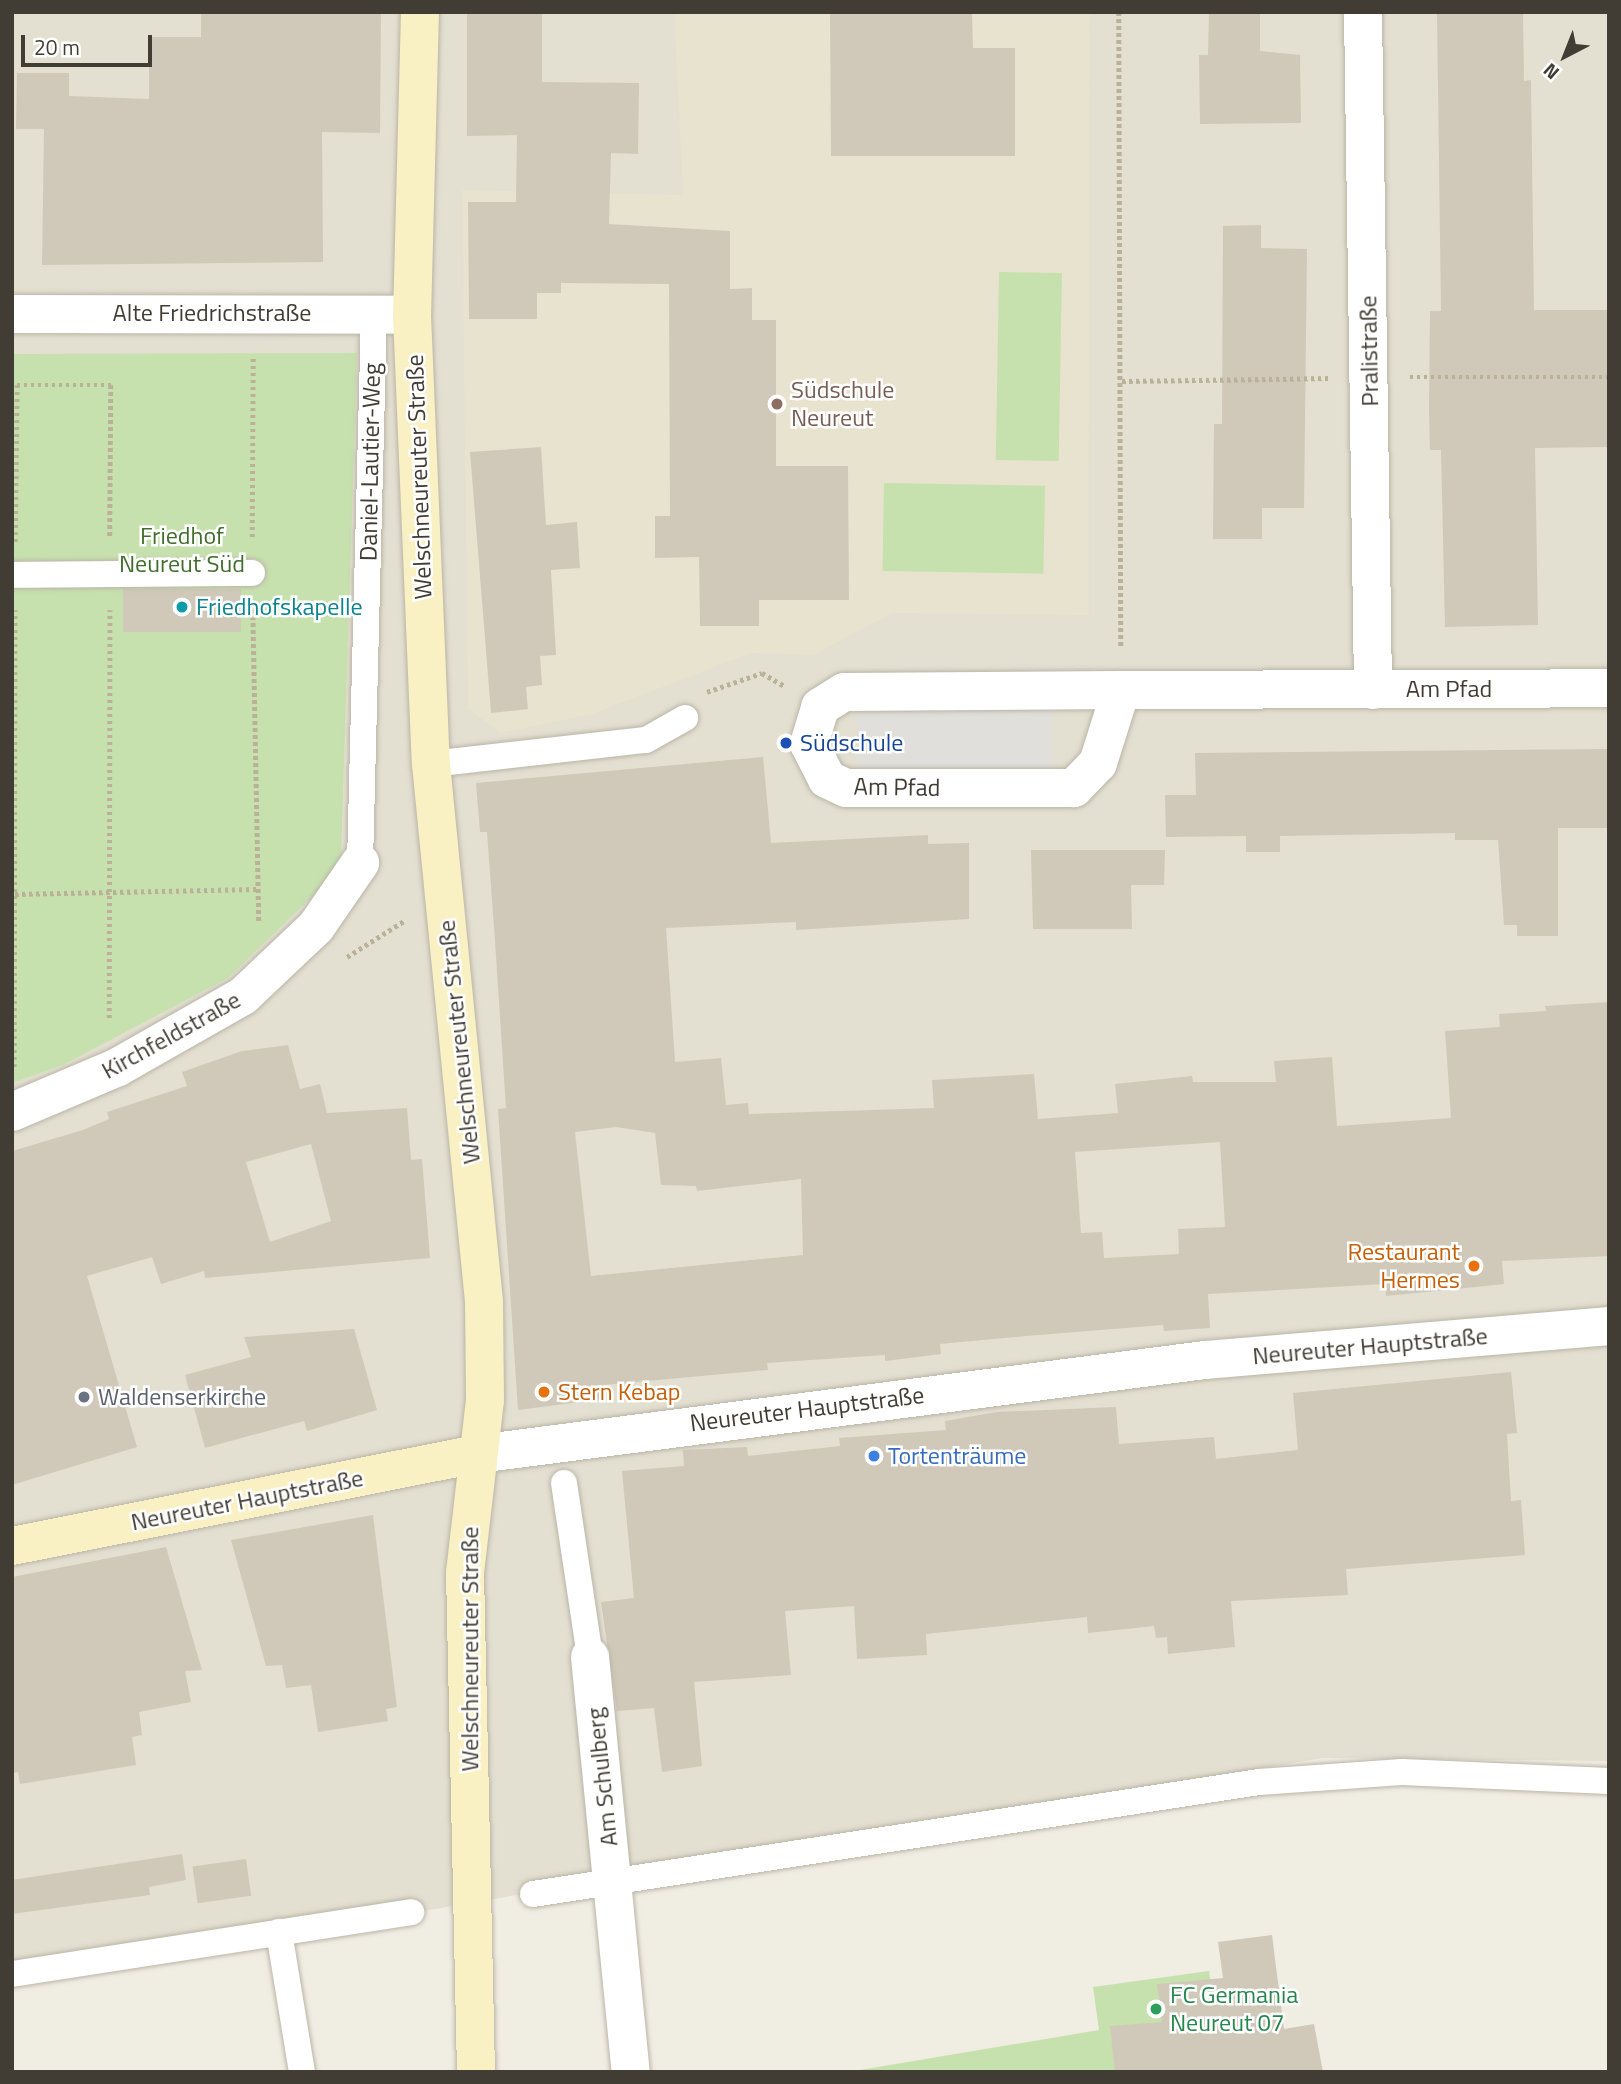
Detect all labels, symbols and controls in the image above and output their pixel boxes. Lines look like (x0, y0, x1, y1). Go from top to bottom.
scale bar (24, 21, 156, 65)
north arrow (1530, 21, 1600, 91)
text: 20 m (34, 31, 80, 63)
text: N (1536, 57, 1565, 87)
street label: Pralistraße (1354, 295, 1384, 407)
street label: Alte Friedrichstraße (113, 299, 311, 327)
street label: Welschneureuter Straße (400, 354, 438, 600)
street label: Daniel-Lautier-Weg (354, 363, 386, 561)
place label: Südschule Neureut (791, 376, 894, 432)
marker: Südschule Neureut (769, 396, 785, 412)
park label: Friedhof Neureut Süd (119, 522, 245, 578)
place label: Friedhofskapelle (196, 593, 363, 621)
marker: Friedhofskapelle (174, 599, 190, 615)
street label: Am Pfad (1406, 675, 1492, 703)
place label: Südschule (800, 729, 903, 757)
marker: Südschule (778, 735, 794, 751)
street label: Am Pfad (853, 772, 941, 802)
street label: Welschneureuter Straße (432, 919, 486, 1165)
street label: Kirchfeldstraße (97, 985, 245, 1085)
place label: Restaurant Hermes (1347, 1238, 1460, 1294)
marker: Restaurant Hermes (1466, 1258, 1482, 1274)
street label: Neureuter Hauptstraße (1251, 1321, 1489, 1371)
place label: Stern Kebap (558, 1378, 681, 1406)
street label: Neureuter Hauptstraße (688, 1380, 926, 1438)
place label: Waldenserkirche (98, 1383, 266, 1411)
marker: Stern Kebap (536, 1384, 552, 1400)
marker: Waldenserkirche (76, 1389, 92, 1405)
place label: Tortenträume (888, 1442, 1026, 1470)
marker: Tortenträume (866, 1448, 882, 1464)
street label: Neureuter Hauptstraße (129, 1463, 365, 1537)
street label: Welschneureuter Straße (456, 1526, 484, 1772)
street label: Am Schulberg (580, 1706, 624, 1848)
place label: FC Germania Neureut 07 (1170, 1981, 1298, 2037)
marker: FC Germania Neureut 07 (1148, 2001, 1164, 2017)

